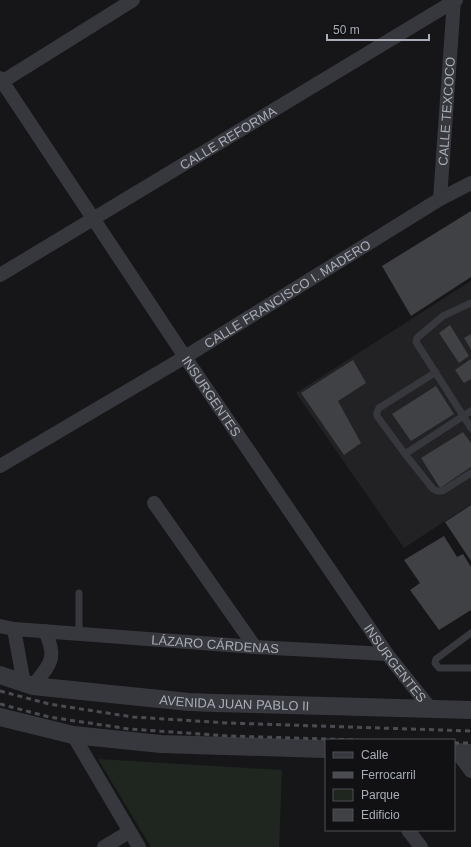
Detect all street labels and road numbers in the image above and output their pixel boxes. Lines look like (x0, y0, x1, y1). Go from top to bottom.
street label: CALLE TEXCOCO (435, 56, 458, 166)
street label: CALLE REFORMA (177, 103, 279, 173)
street label: CALLE FRANCISCO I. MADERO (202, 237, 373, 351)
street label: INSURGENTES (179, 353, 244, 440)
street label: INSURGENTES (361, 621, 430, 705)
street label: LÁZARO CÁRDENAS (151, 632, 280, 656)
street label: AVENIDA JUAN PABLO II (159, 692, 310, 714)

